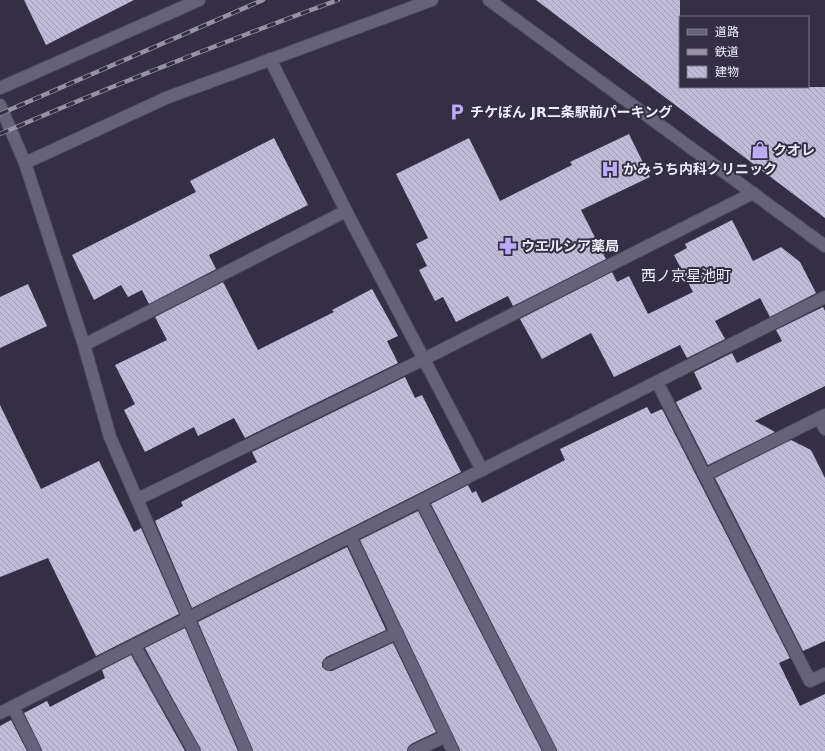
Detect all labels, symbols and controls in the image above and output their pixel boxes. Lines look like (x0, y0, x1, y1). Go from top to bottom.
legend (679, 16, 809, 88)
text: 道路 (715, 25, 739, 39)
text: 鉄道 (715, 45, 739, 59)
text: 建物 (715, 65, 739, 79)
parking icon: チケぽん JR二条駅前パーキング (447, 102, 467, 122)
place label: チケぽん JR二条駅前パーキング (470, 104, 672, 120)
shop icon: クオレ (750, 140, 770, 160)
place label: クオレ (773, 142, 815, 158)
hospital icon: かみうち内科クリニック (600, 159, 620, 179)
place label: かみうち内科クリニック (623, 161, 777, 177)
pharmacy icon: ウエルシア薬局 (498, 236, 518, 256)
place label: ウエルシア薬局 (521, 238, 619, 254)
district label: 西ノ京星池町 (641, 267, 731, 285)

